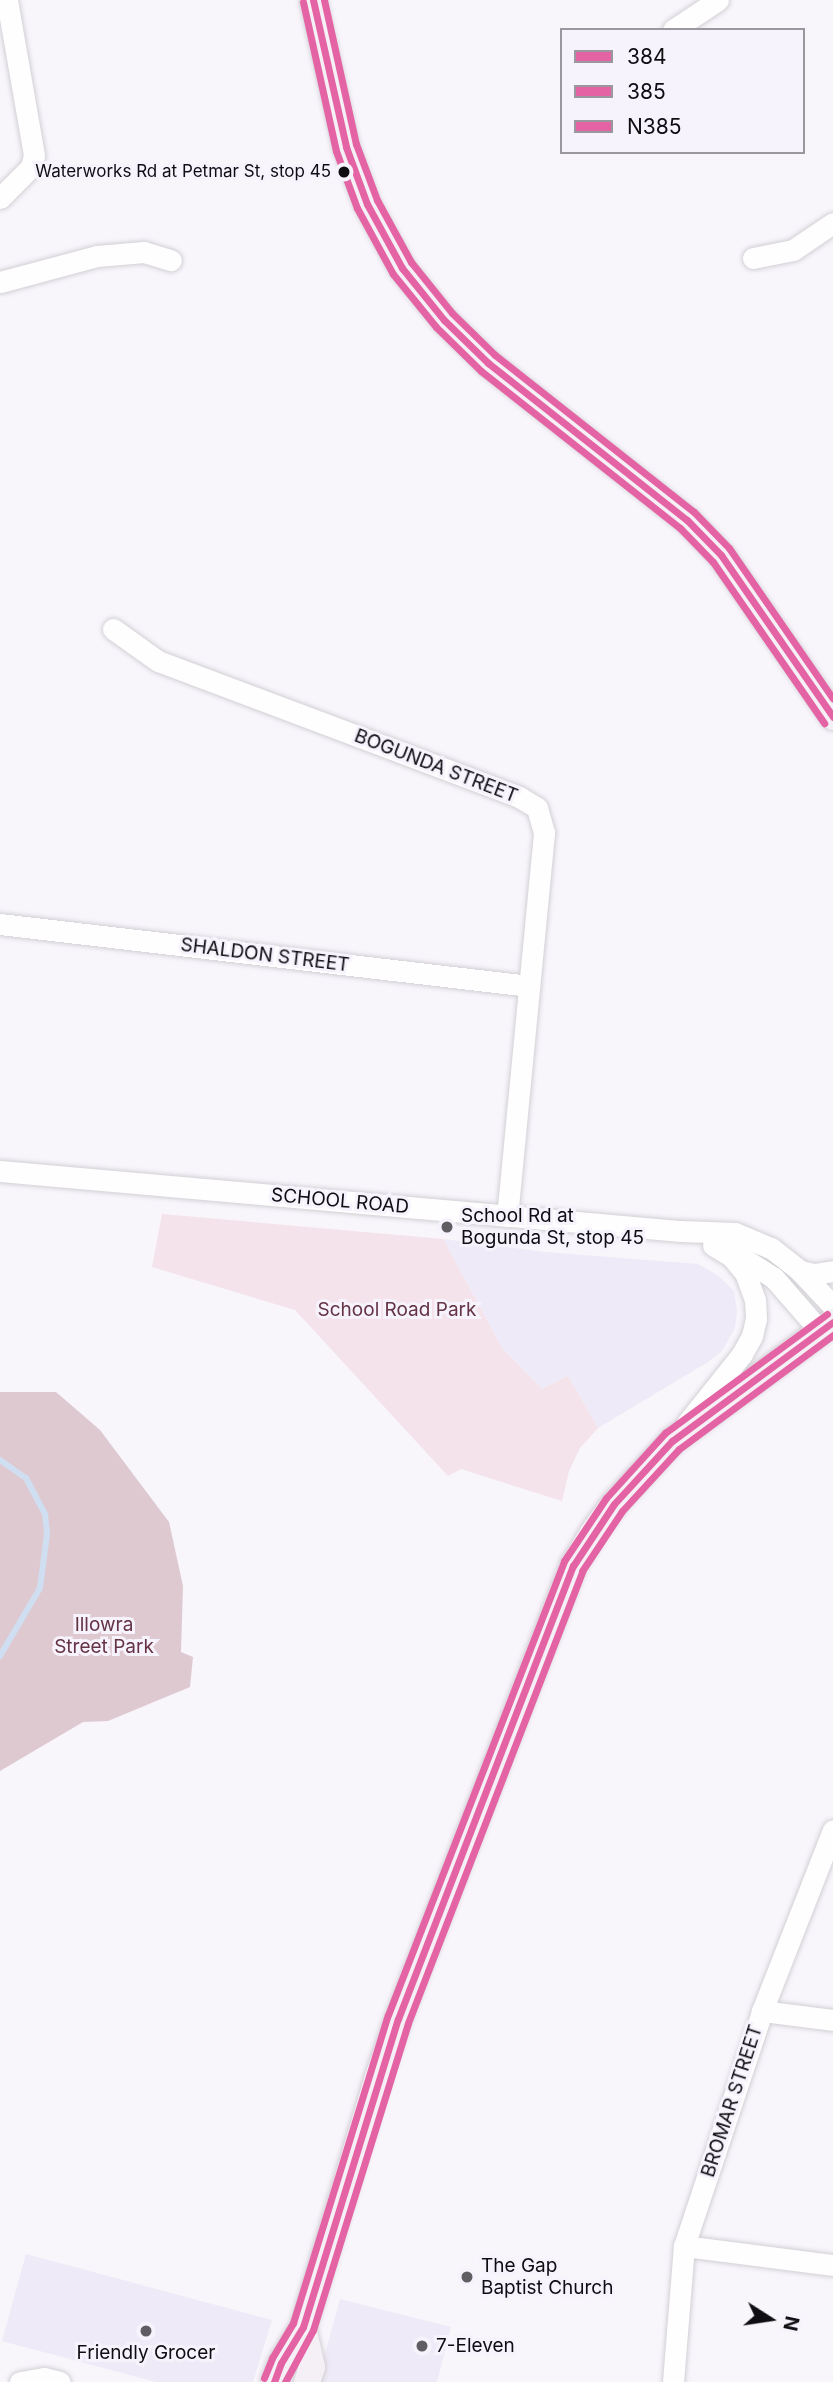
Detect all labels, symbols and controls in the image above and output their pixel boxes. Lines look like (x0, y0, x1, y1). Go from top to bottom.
legend (560, 28, 805, 154)
text: 384 (627, 44, 667, 69)
text: 385 (627, 79, 666, 104)
text: N385 (627, 114, 682, 139)
place label: Waterworks Rd at Petmar St, stop 45 (35, 162, 331, 182)
marker: Waterworks Rd at Petmar St, stop 45 (337, 165, 351, 179)
street label: BOGUNDA STREET (351, 724, 521, 808)
street label: SHALDON STREET (179, 933, 351, 977)
street label: SCHOOL ROAD (270, 1184, 410, 1218)
place label: School Rd at Bogunda St, stop 45 (461, 1205, 644, 1249)
marker: School Rd at Bogunda St, stop 45 (439, 1219, 455, 1235)
park label: School Road Park (318, 1299, 476, 1321)
park label: Illowra Street Park (54, 1614, 154, 1658)
street label: BROMAR STREET (697, 2022, 767, 2180)
place label: The Gap Baptist Church (481, 2255, 613, 2299)
marker: The Gap Baptist Church (459, 2269, 475, 2285)
north arrow (735, 2284, 805, 2354)
text: N (778, 2314, 804, 2333)
marker: Friendly Grocer (138, 2323, 154, 2339)
place label: 7-Eleven (436, 2335, 515, 2357)
marker: 7-Eleven (414, 2338, 430, 2354)
place label: Friendly Grocer (77, 2342, 215, 2364)

